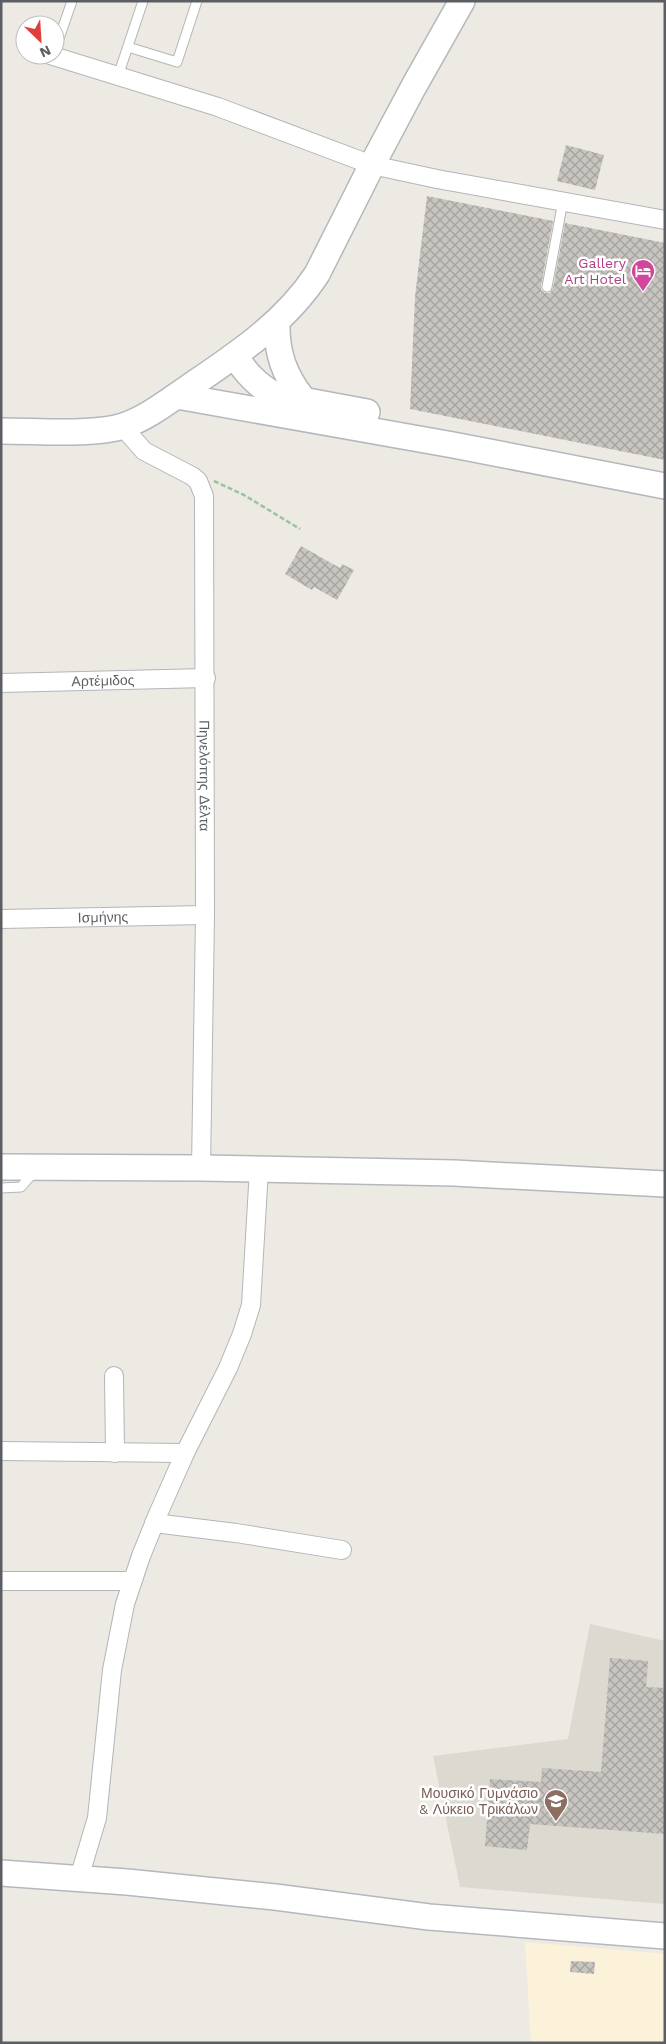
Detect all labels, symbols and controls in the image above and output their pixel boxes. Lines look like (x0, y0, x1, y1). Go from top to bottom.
north arrow (15, 15, 65, 65)
text: N (37, 42, 54, 61)
place label: Gallery Art Hotel (564, 255, 627, 287)
hotel icon: Gallery Art Hotel (630, 258, 656, 292)
street label: Αρτέμιδος (71, 672, 135, 689)
street label: Πηνελόπης Δέλτα (197, 720, 213, 831)
street label: Ισμήνης (78, 909, 129, 925)
place label: Μουσικό Γυμνάσιο & Λύκειο Τρικάλων (419, 1785, 538, 1817)
school or university icon: Μουσικό Γυμνάσιο & Λύκειο Τρικάλων (543, 1788, 569, 1822)

